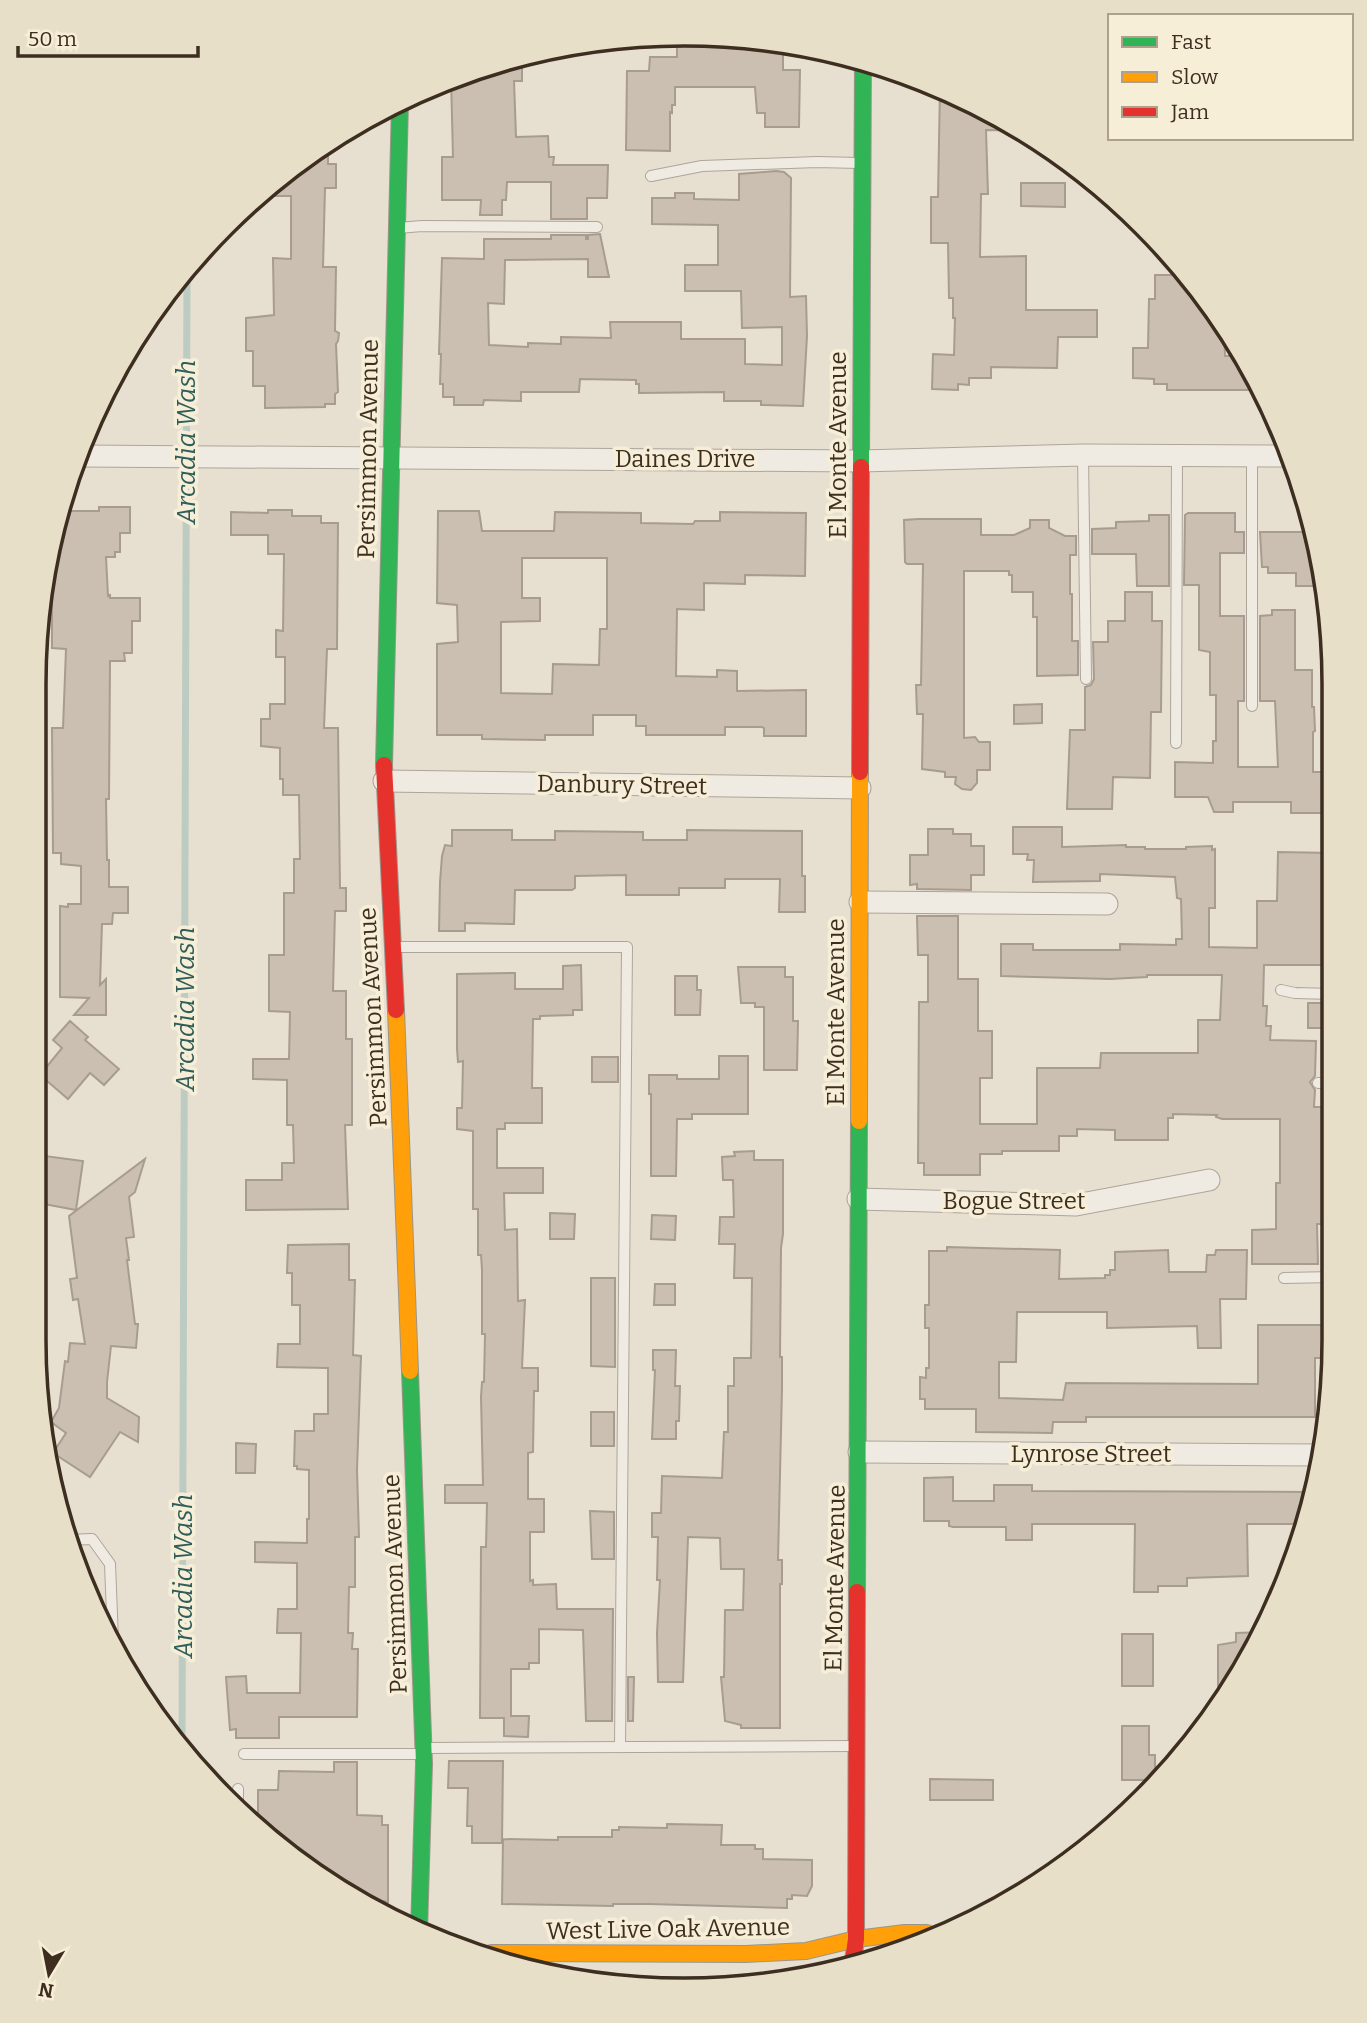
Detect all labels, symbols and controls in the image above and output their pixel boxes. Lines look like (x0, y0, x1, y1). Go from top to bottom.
scale bar (18, 14, 198, 58)
legend (1108, 14, 1353, 140)
text: 50 m (28, 26, 77, 52)
text: Fast (1171, 29, 1212, 55)
text: Slow (1171, 64, 1218, 90)
text: Jam (1170, 99, 1209, 125)
street label: Persimmon Avenue (352, 339, 384, 559)
street label: El Monte Avenue (824, 351, 852, 539)
water label: Arcadia Wash (171, 360, 202, 525)
street label: Daines Drive (615, 445, 755, 473)
street label: Danbury Street (537, 770, 708, 800)
street label: Persimmon Avenue (353, 906, 393, 1128)
street label: El Monte Avenue (822, 918, 850, 1106)
water label: Arcadia Wash (170, 927, 201, 1092)
street label: Bogue Street (943, 1187, 1086, 1215)
street label: Lynrose Street (1011, 1440, 1172, 1468)
street label: Persimmon Avenue (377, 1474, 413, 1694)
street label: El Monte Avenue (819, 1484, 851, 1672)
water label: Arcadia Wash (168, 1494, 199, 1659)
street label: West Live Oak Avenue (546, 1913, 790, 1945)
north arrow (14, 1939, 84, 2009)
text: N (37, 1978, 55, 2003)

